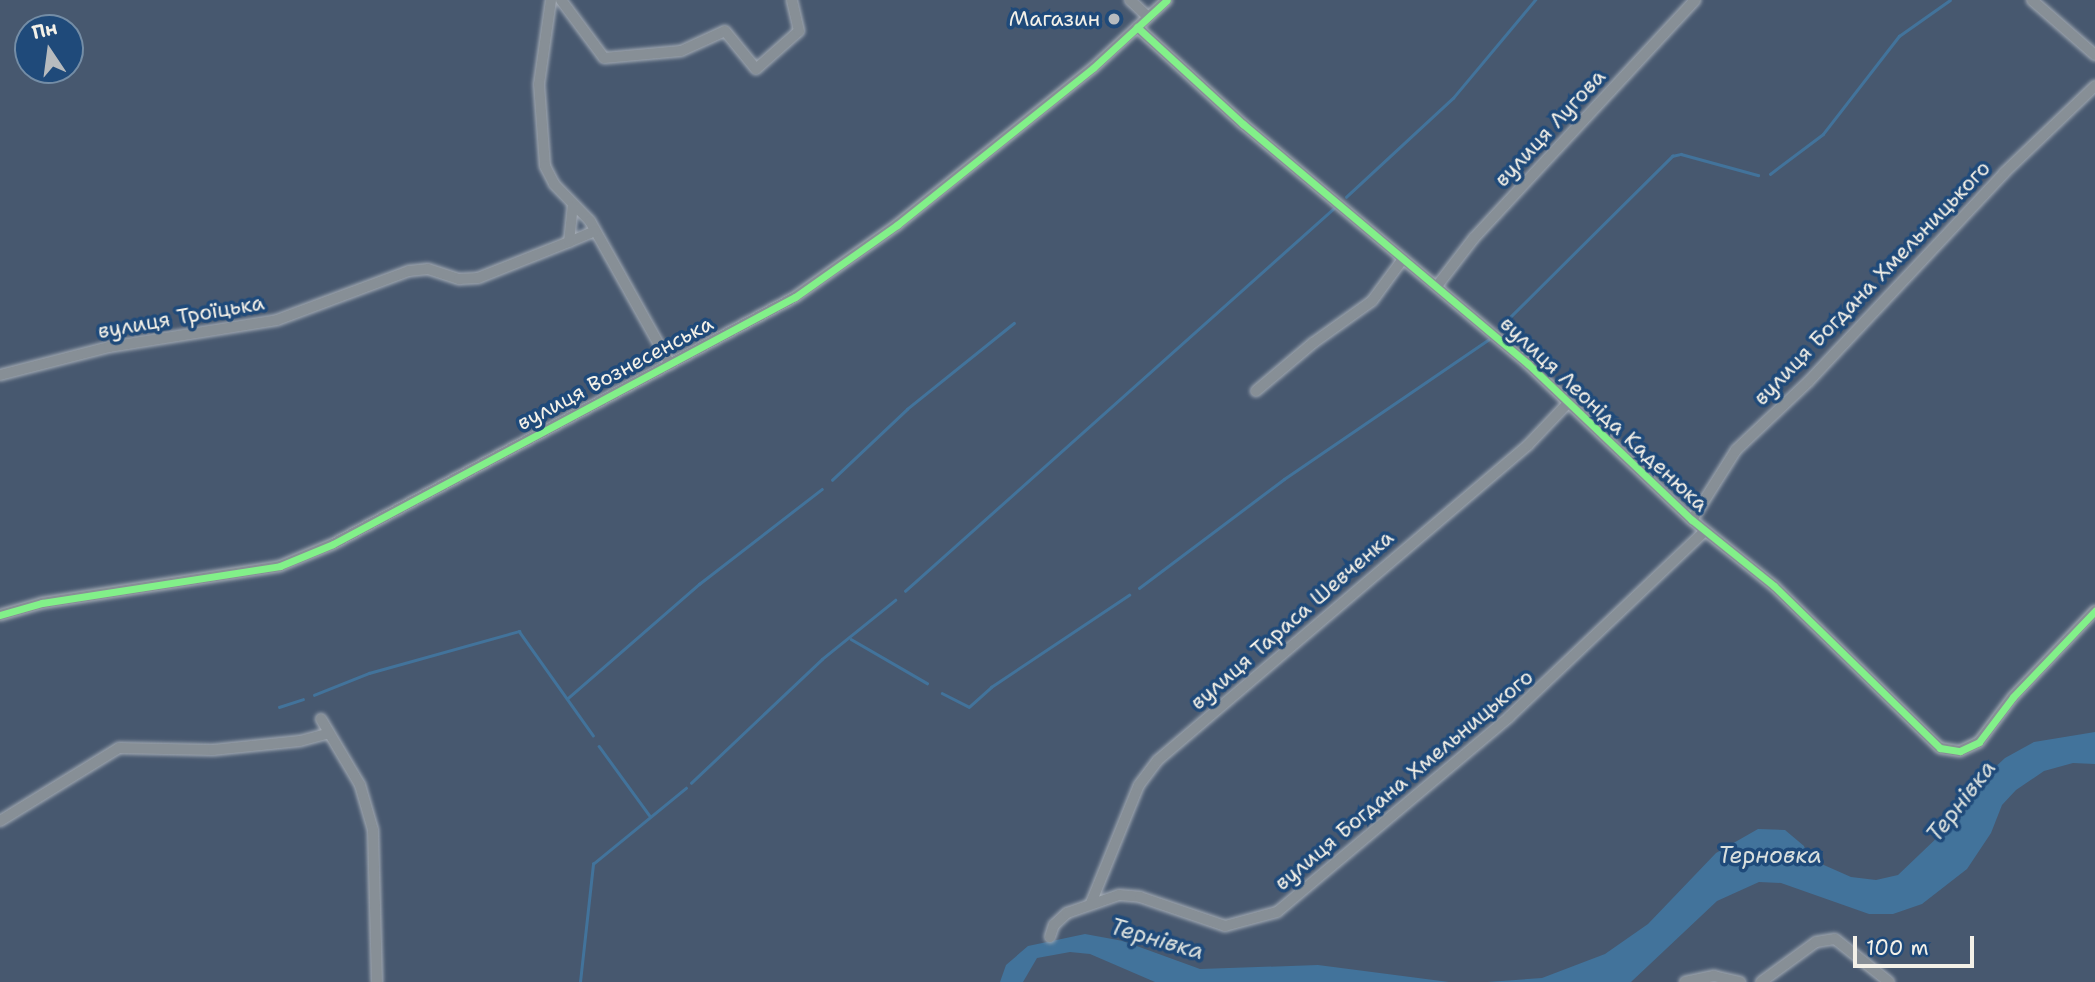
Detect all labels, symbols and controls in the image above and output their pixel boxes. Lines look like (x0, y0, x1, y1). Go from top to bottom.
place label: Магазин (1009, 6, 1100, 32)
marker: Магазин (1106, 11, 1122, 27)
north arrow (14, 14, 84, 84)
text: Пн (30, 15, 60, 45)
street label: вулиця Лугова (1489, 64, 1611, 192)
street label: вулиця Богдана Хмельницького (1748, 156, 1996, 410)
street label: вулиця Троїцька (96, 290, 266, 344)
street label: вулиця Вознесенська (513, 311, 717, 435)
street label: вулиця Леоніда Каденюка (1495, 311, 1713, 517)
street label: вулиця Тараса Шевченка (1185, 525, 1399, 715)
street label: вулиця Богдана Хмельницького (1270, 664, 1538, 896)
water label: Тернівка (1921, 755, 2001, 847)
water label: Терновка (1718, 841, 1822, 869)
water label: Тернівка (1107, 912, 1207, 966)
scale bar (1857, 922, 1978, 966)
text: 100 m (1866, 934, 1929, 962)

